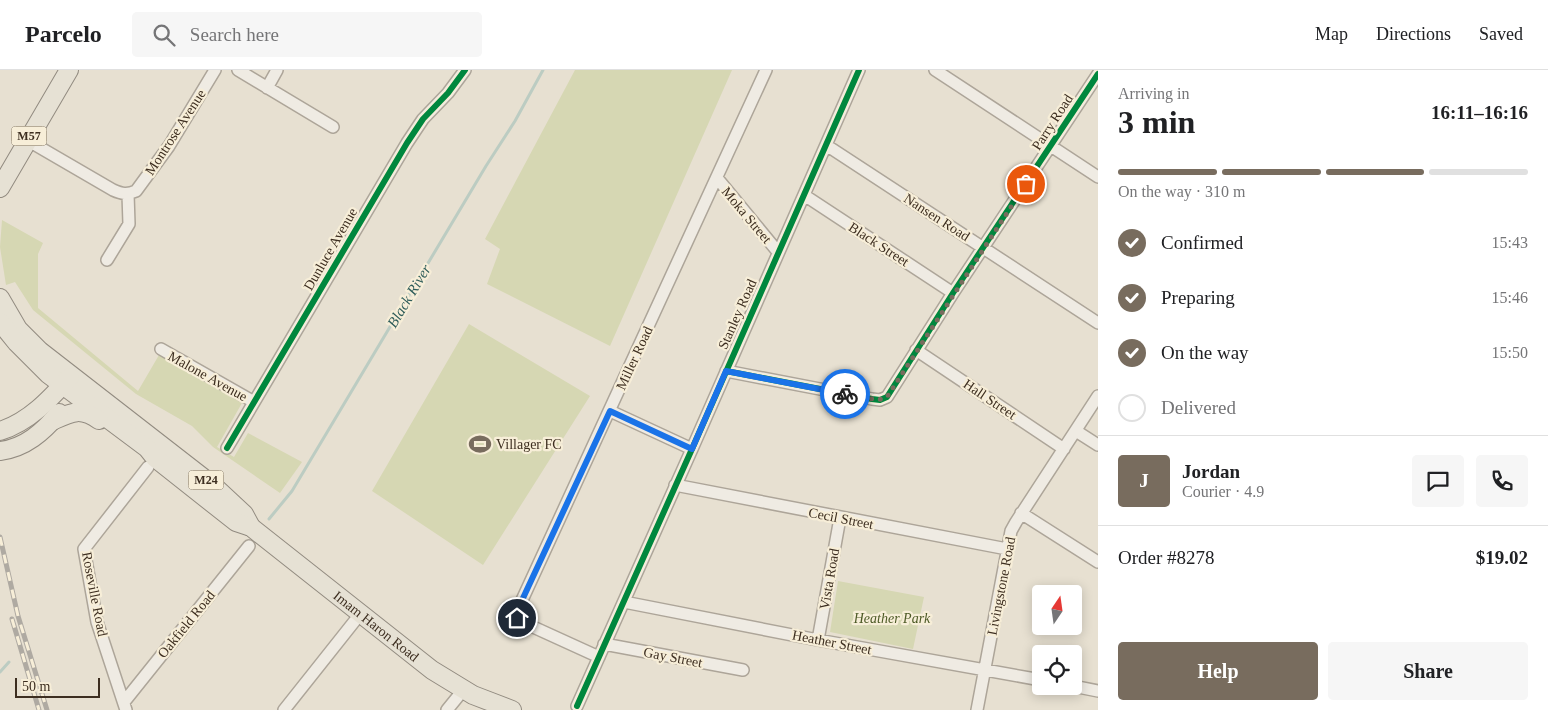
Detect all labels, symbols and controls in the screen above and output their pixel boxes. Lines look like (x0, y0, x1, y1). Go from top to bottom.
search box (132, 12, 482, 57)
text: Parcelo (25, 21, 102, 47)
icon: search (150, 21, 178, 49)
text: Search here (190, 24, 279, 45)
text: Map (1315, 24, 1348, 44)
text: Directions (1376, 24, 1451, 44)
text: Saved (1479, 24, 1523, 44)
text: Arriving in (1118, 85, 1190, 102)
street label: Montrose Avenue (142, 87, 209, 178)
street label: Parry Road (1029, 92, 1076, 153)
text: 16:11–16:16 (1431, 102, 1528, 123)
text: 3 min (1118, 104, 1195, 140)
road number: M57 (12, 126, 46, 146)
pin (1005, 163, 1047, 205)
icon: bag (1012, 170, 1040, 198)
text: On the way · 310 m (1118, 183, 1246, 200)
street label: Moka Street (719, 184, 775, 247)
street label: Nansen Road (901, 191, 972, 244)
street label: Dunluce Avenue (301, 205, 360, 293)
street label: Black Street (846, 219, 912, 270)
icon: check (1118, 229, 1146, 257)
text: Confirmed (1161, 232, 1243, 253)
text: 15:43 (1492, 234, 1528, 251)
water label: Black River (384, 262, 434, 330)
street label: Stanley Road (715, 277, 760, 352)
icon: check (1118, 284, 1146, 312)
text: Preparing (1161, 287, 1235, 308)
text: 15:46 (1492, 289, 1528, 306)
street label: Miller Road (613, 324, 656, 392)
icon: check (1118, 339, 1146, 367)
text: On the way (1161, 342, 1249, 363)
text: 15:50 (1492, 344, 1528, 361)
street label: Malone Avenue (166, 349, 250, 404)
courier (820, 369, 870, 419)
street label: Hall Street (961, 376, 1019, 423)
icon: bike (831, 380, 859, 408)
text: Delivered (1161, 397, 1236, 418)
sports icon: Villager FC (467, 431, 493, 457)
place label: Villager FC (496, 437, 562, 452)
button: chat (1412, 455, 1464, 507)
button: phone (1476, 455, 1528, 507)
text: Jordan (1182, 461, 1240, 482)
road number: M24 (188, 470, 224, 490)
text: J (1139, 470, 1149, 491)
text: Courier · 4.9 (1182, 483, 1264, 500)
street label: Cecil Street (807, 505, 875, 532)
street label: Livingstone Road (985, 536, 1018, 637)
street label: Vista Road (817, 547, 842, 611)
text: Order #8278 (1118, 547, 1215, 568)
text: $19.02 (1476, 547, 1528, 568)
street label: Roseville Road (79, 550, 110, 638)
north arrow (1032, 585, 1082, 635)
map controls (1032, 585, 1082, 695)
street label: Oakfield Road (155, 588, 218, 661)
street label: Imam Haron Road (330, 588, 422, 665)
pin (496, 597, 538, 639)
icon: home (503, 604, 531, 632)
park label: Heather Park (853, 611, 931, 626)
street label: Heather Street (791, 627, 873, 658)
button: Help (1118, 642, 1318, 700)
button: Share (1328, 642, 1528, 700)
street label: Gay Street (642, 644, 704, 671)
button: locate (1032, 645, 1082, 695)
scale bar (15, 675, 100, 698)
text: 50 m (22, 679, 50, 694)

